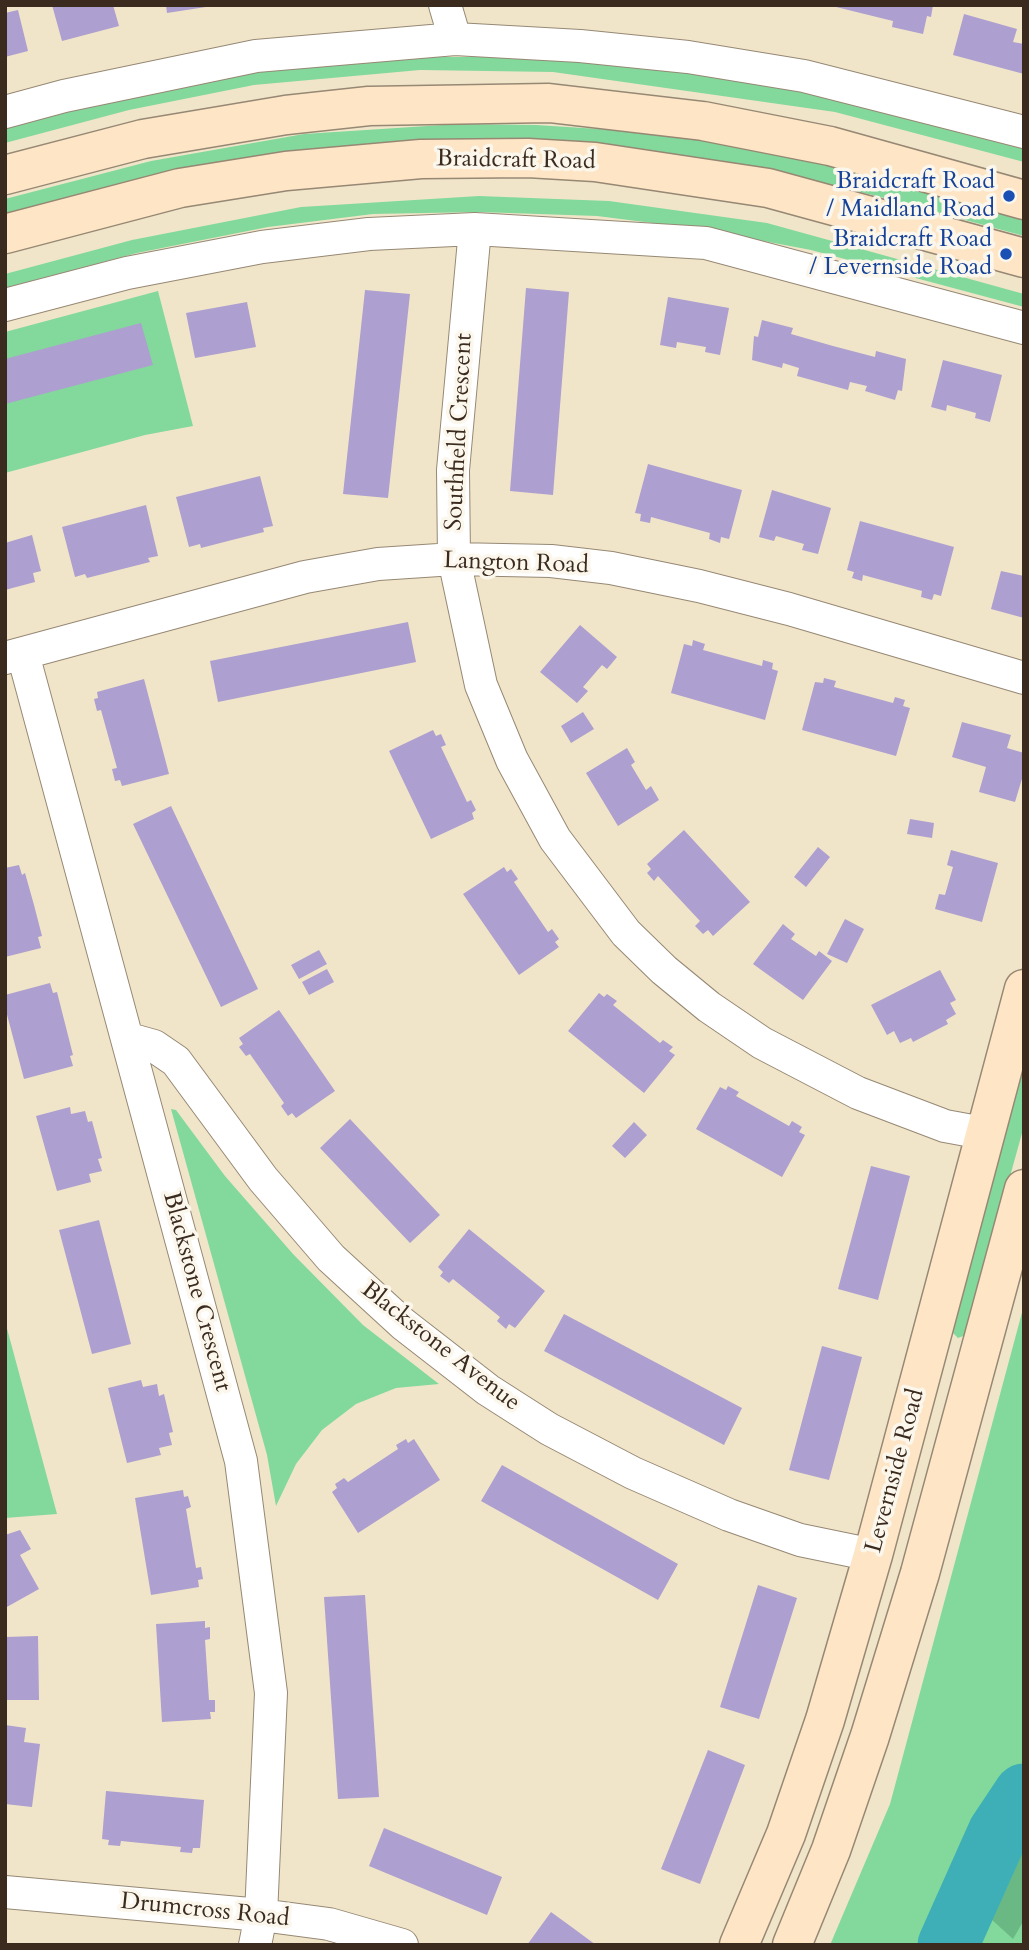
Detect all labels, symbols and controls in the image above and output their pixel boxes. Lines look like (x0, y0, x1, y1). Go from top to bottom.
street label: Braidcraft Road (436, 145, 596, 177)
place label: Braidcraft Road / Maidland Road (826, 168, 995, 224)
marker: Braidcraft Road / Maidland Road (1001, 188, 1017, 204)
place label: Braidcraft Road / Levernside Road (809, 226, 992, 282)
marker: Braidcraft Road / Levernside Road (998, 246, 1014, 262)
street label: Southfield Crescent (440, 333, 480, 531)
street label: Langton Road (443, 547, 589, 581)
street label: Blackstone Crescent (156, 1189, 236, 1395)
street label: Blackstone Avenue (355, 1276, 525, 1418)
street label: Levernside Road (860, 1386, 932, 1556)
street label: Drumcross Road (119, 1888, 291, 1934)

